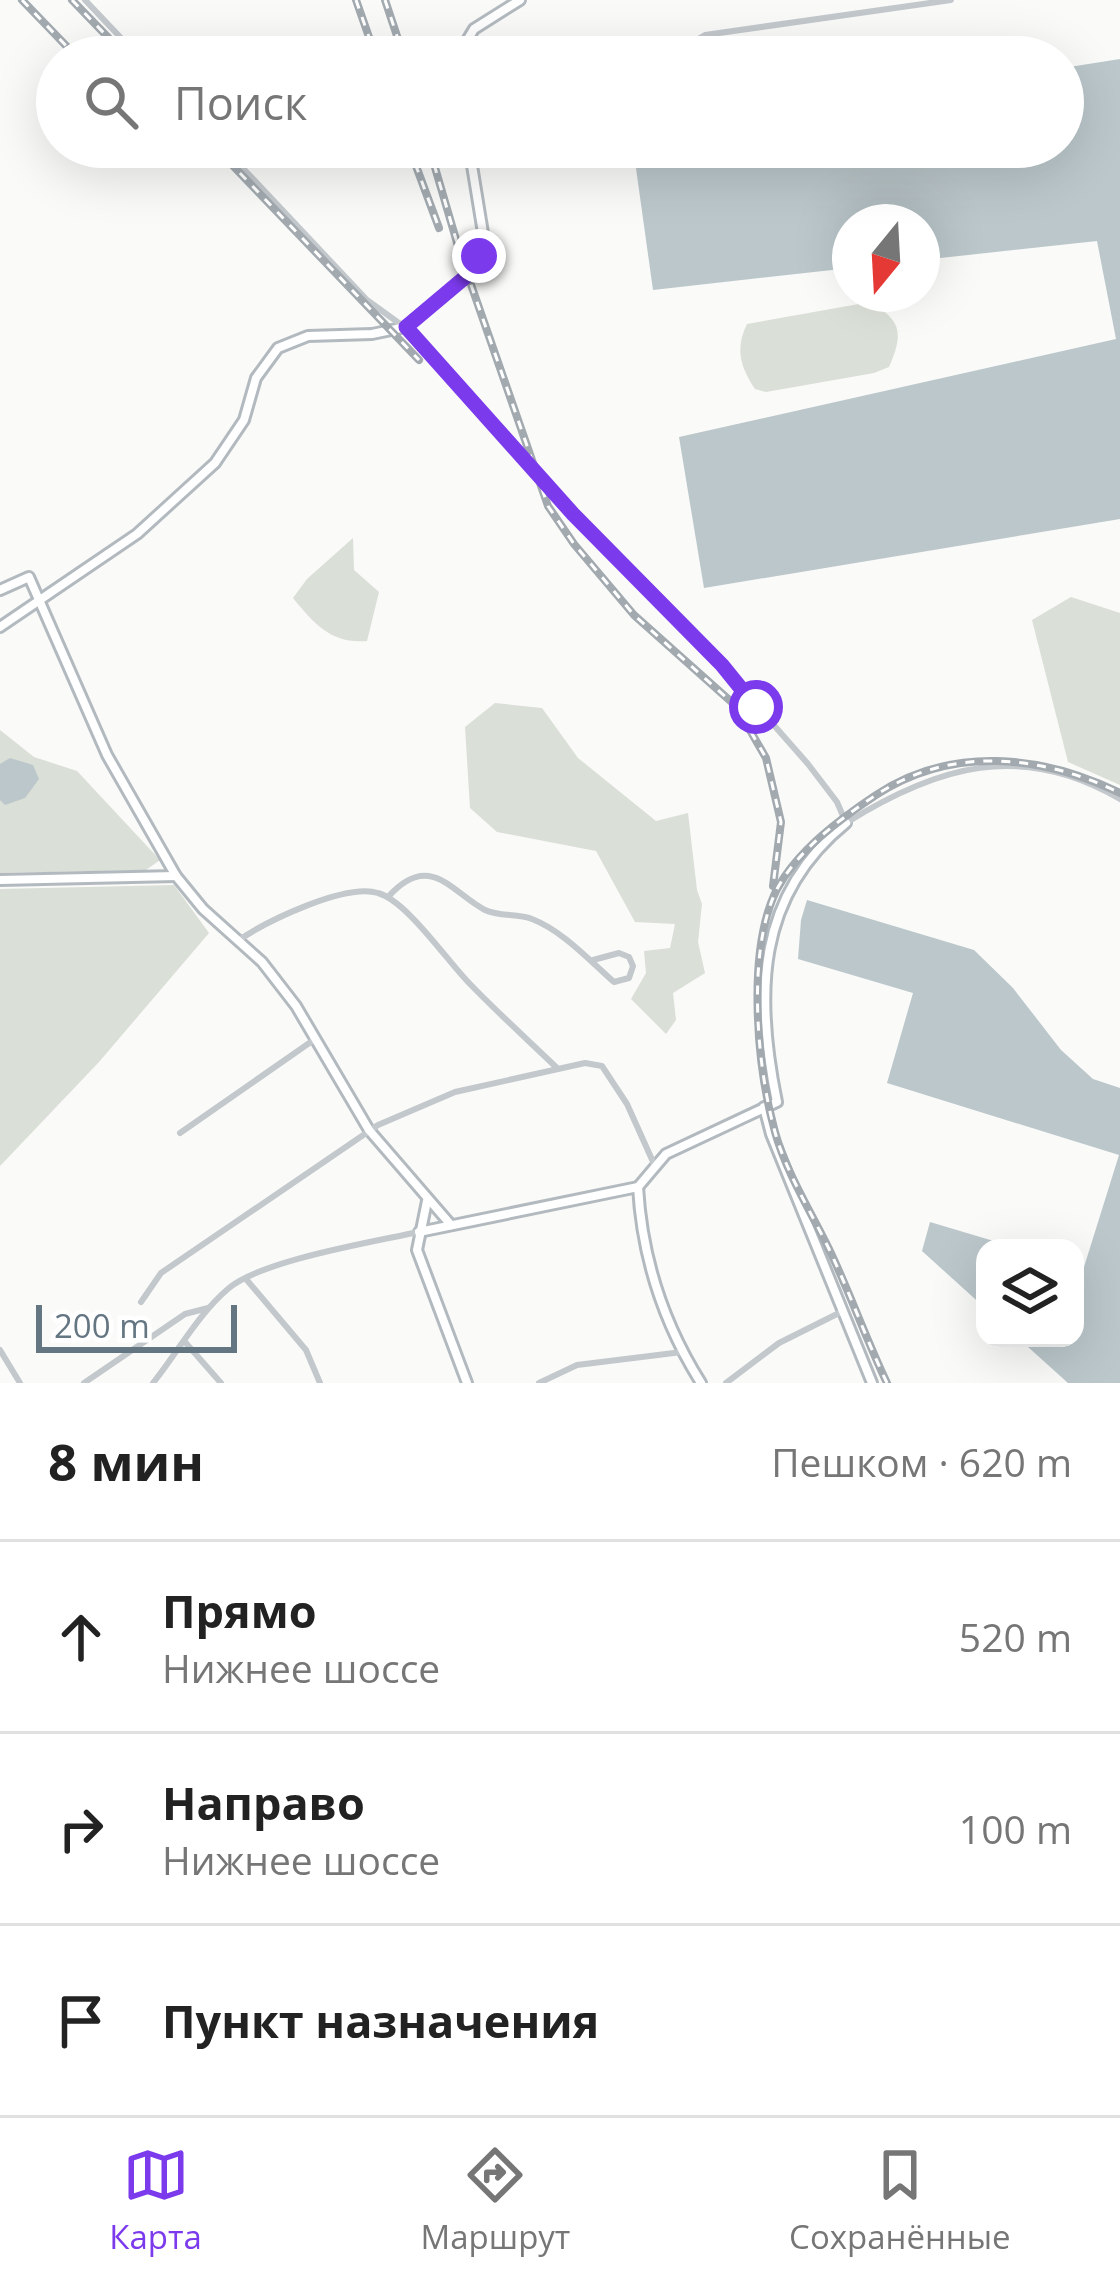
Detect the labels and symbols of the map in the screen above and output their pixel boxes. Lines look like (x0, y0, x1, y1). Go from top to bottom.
north arrow (832, 204, 940, 312)
route end (452, 229, 506, 283)
route start (729, 680, 783, 734)
scale bar (36, 1299, 237, 1352)

